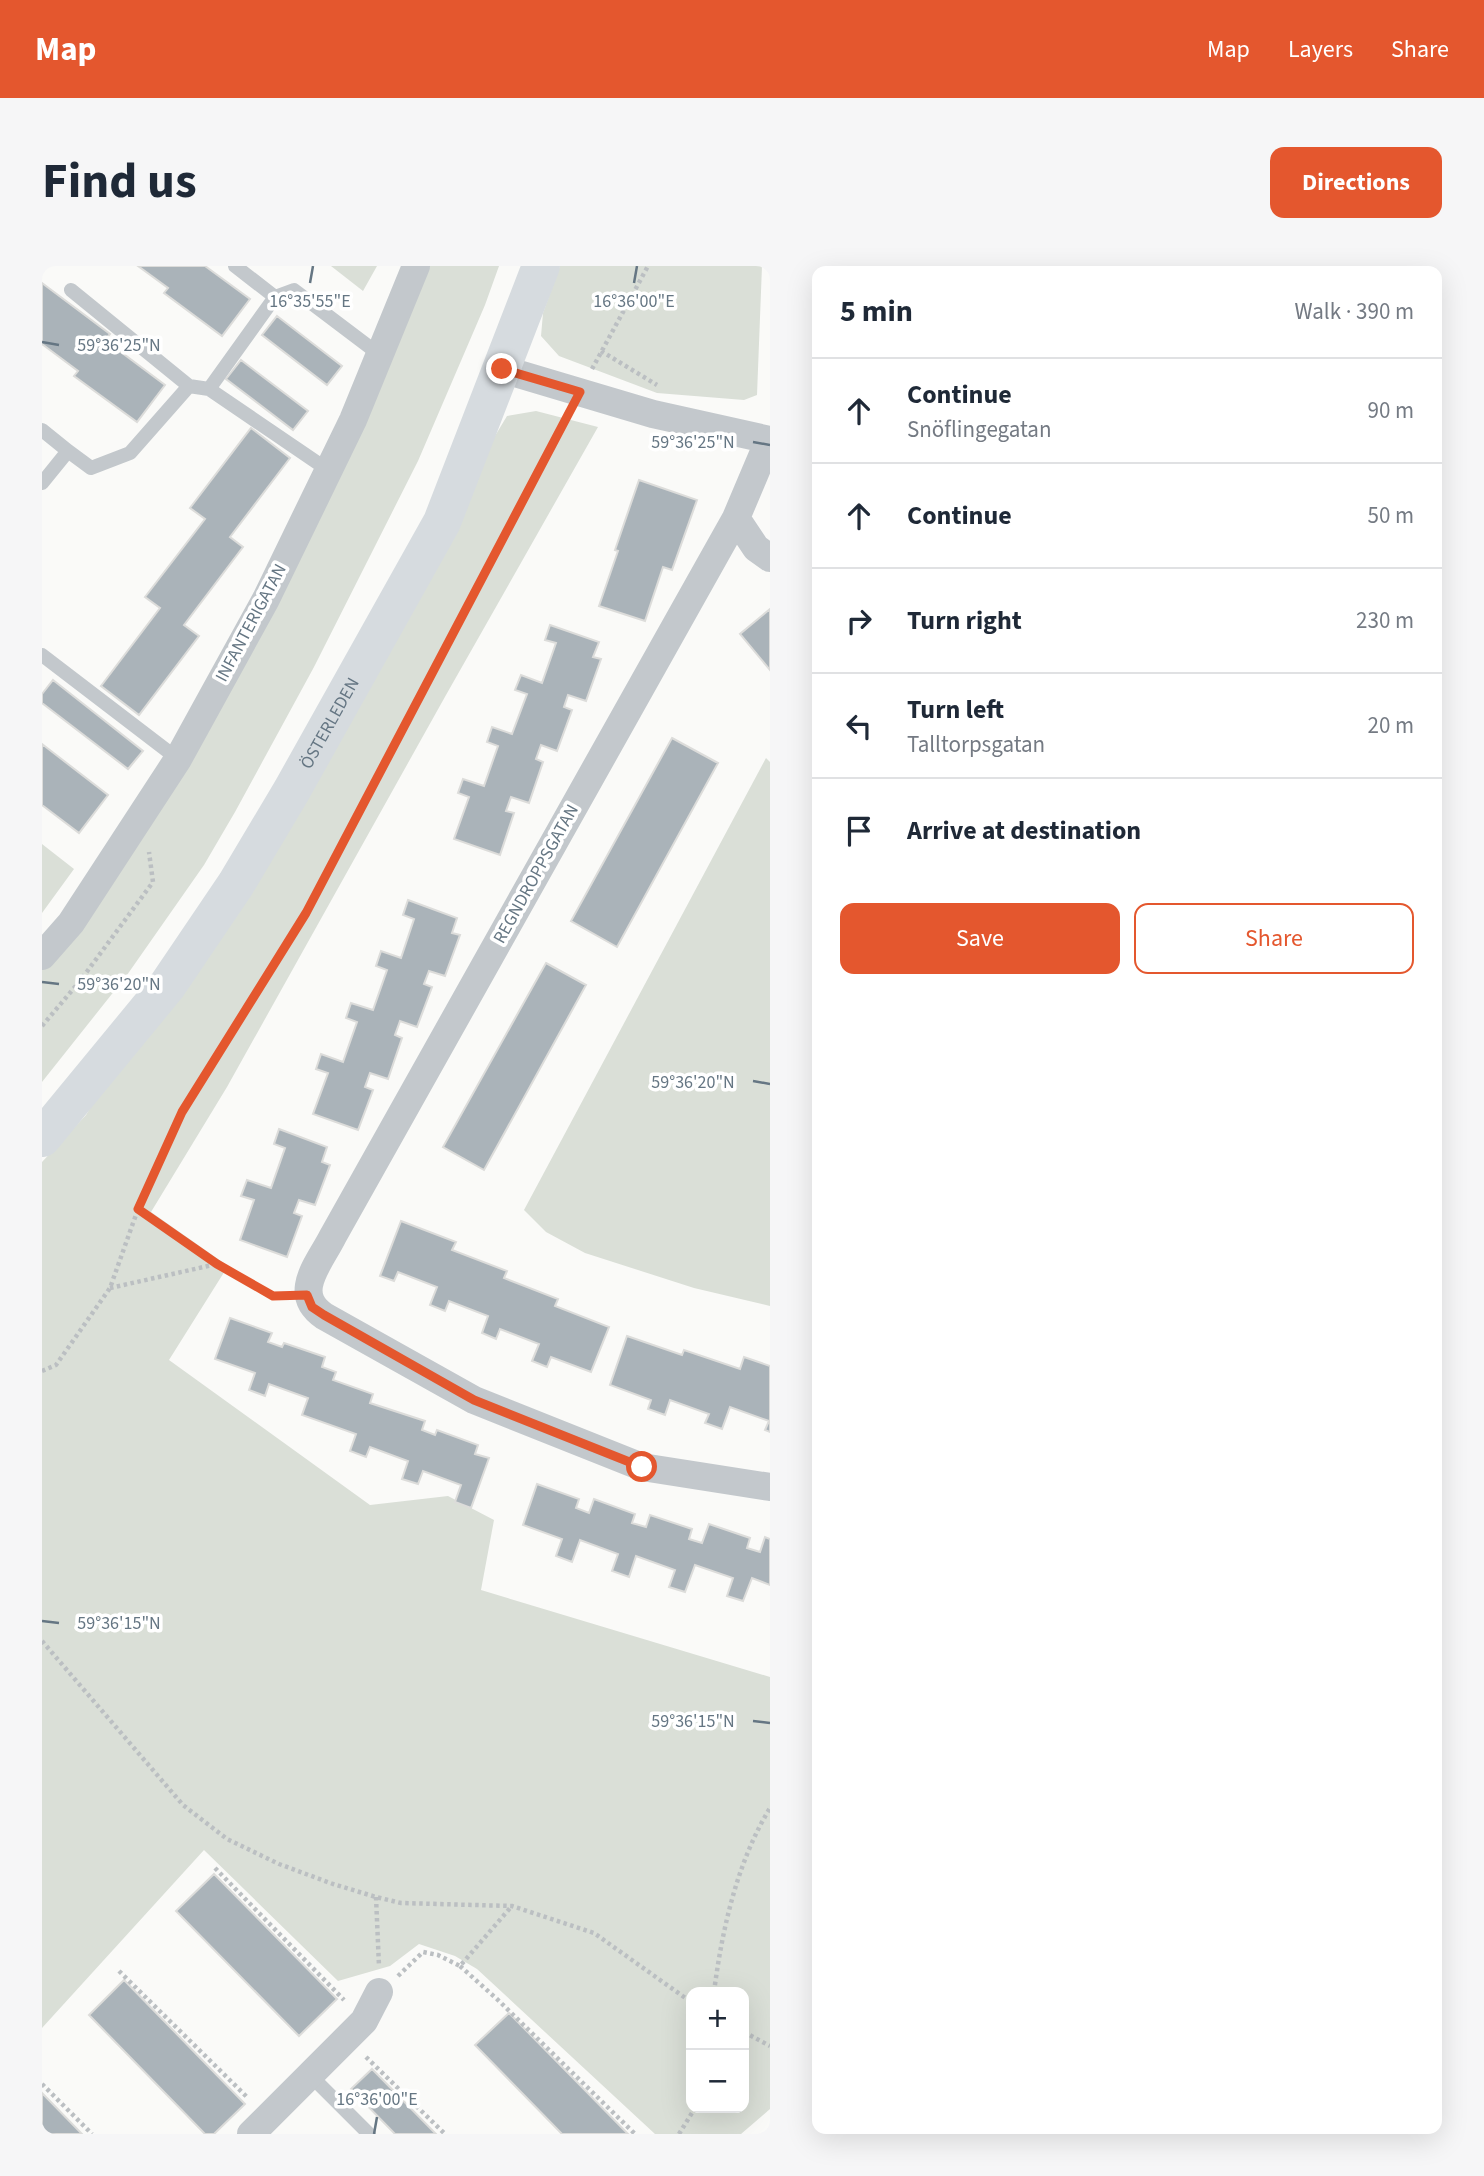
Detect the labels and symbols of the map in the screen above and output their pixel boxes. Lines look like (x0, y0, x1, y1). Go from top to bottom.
text: 16°35'55"E (269, 289, 351, 314)
text: 16°36'00"E (593, 289, 675, 314)
text: 59°36'25"N (77, 333, 161, 358)
route end (486, 353, 517, 384)
text: 59°36'25"N (651, 430, 735, 455)
street label: INFANTERIGATAN (209, 560, 293, 686)
street label: ÖSTERLEDEN (294, 673, 365, 773)
street label: REGNDROPPSGATAN (487, 800, 585, 948)
text: 59°36'20"N (77, 972, 161, 997)
text: 59°36'20"N (651, 1070, 735, 1095)
route start (626, 1451, 657, 1482)
text: 59°36'15"N (77, 1611, 161, 1636)
text: 59°36'15"N (651, 1709, 735, 1734)
text: 16°36'00"E (336, 2087, 418, 2112)

